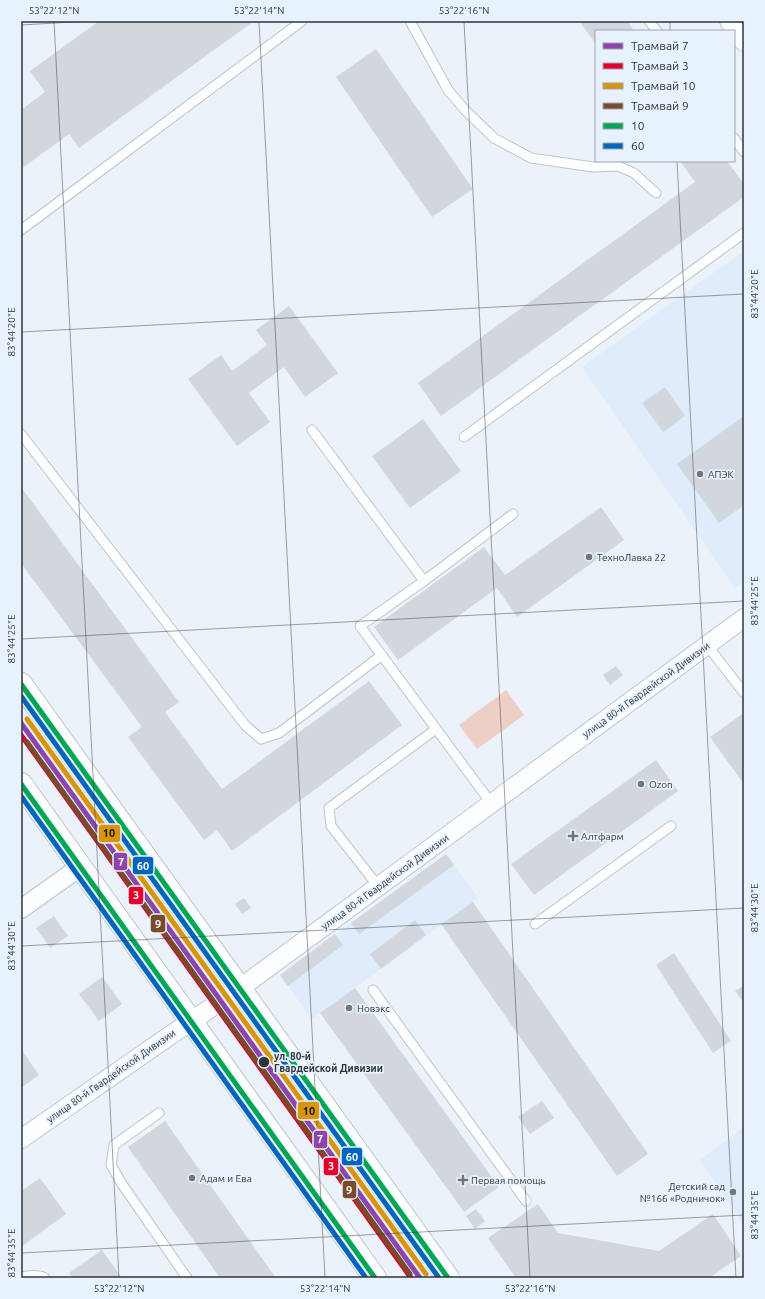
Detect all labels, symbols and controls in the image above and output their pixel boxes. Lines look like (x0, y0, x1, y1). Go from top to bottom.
text: 53°22'12"N (29, 5, 79, 16)
text: 53°22'14"N (234, 5, 284, 16)
text: 53°22'16"N (439, 5, 489, 16)
legend (595, 30, 735, 162)
text: Трамвай 7 (631, 39, 689, 52)
text: Трамвай 3 (631, 59, 689, 72)
text: Трамвай 10 (631, 79, 696, 92)
text: Трамвай 9 (631, 99, 689, 112)
text: 10 (631, 119, 645, 132)
text: 60 (631, 139, 645, 152)
text: 83°44'20"E (749, 269, 760, 319)
text: 83°44'20"E (6, 307, 17, 357)
marker: АПЭК (695, 469, 705, 479)
place label: АПЭК (708, 469, 734, 480)
marker: ТехноЛавка 22 (584, 552, 594, 562)
place label: ТехноЛавка 22 (597, 552, 666, 563)
text: 83°44'25"E (749, 576, 760, 626)
text: 83°44'25"E (6, 614, 17, 664)
street label: улица 80-й Гвардейской Дивизии (580, 640, 712, 740)
marker: Ozon (636, 779, 646, 789)
place label: Ozon (649, 779, 673, 790)
line badge: 10 (98, 824, 121, 843)
text: 10 (103, 827, 115, 839)
marker: Алтфарм (568, 831, 578, 841)
place label: Алтфарм (581, 831, 624, 842)
street label: улица 80-й Гвардейской Дивизии (319, 832, 451, 932)
line badge: 7 (113, 852, 128, 871)
text: 7 (118, 856, 124, 868)
line badge: 60 (132, 856, 154, 875)
text: 60 (137, 860, 149, 872)
text: 83°44'30"E (749, 883, 760, 933)
line badge: 3 (128, 886, 144, 905)
text: 3 (133, 889, 139, 901)
line badge: 9 (150, 914, 166, 933)
text: 9 (155, 918, 161, 930)
text: 83°44'30"E (6, 921, 17, 971)
marker: Новэкс (344, 1003, 354, 1013)
place label: Новэкс (357, 1003, 390, 1014)
street label: улица 80-й Гвардейской Дивизии (44, 1027, 178, 1125)
place label: ул. 80-й Гвардейской Дивизии (274, 1051, 383, 1074)
marker: ул. 80-й Гвардейской Дивизии (257, 1055, 271, 1069)
line badge: 10 (297, 1101, 320, 1120)
text: 10 (303, 1105, 315, 1117)
line badge: 7 (313, 1130, 328, 1149)
text: 7 (317, 1133, 323, 1145)
line badge: 60 (341, 1147, 363, 1166)
text: 60 (346, 1151, 358, 1163)
line badge: 3 (323, 1157, 339, 1176)
text: 3 (328, 1160, 334, 1172)
marker: Адам и Ева (187, 1173, 197, 1183)
place label: Адам и Ева (200, 1173, 252, 1184)
marker: Первая помощь (458, 1175, 468, 1185)
place label: Первая помощь (471, 1175, 546, 1186)
line badge: 9 (342, 1180, 357, 1199)
place label: Детский сад №166 «Родничок» (640, 1181, 725, 1204)
text: 9 (346, 1184, 352, 1196)
marker: Детский сад №166 «Родничок» (728, 1187, 738, 1197)
text: 83°44'35"E (749, 1190, 760, 1240)
text: 83°44'35"E (6, 1228, 17, 1278)
text: 53°22'12"N (94, 1283, 144, 1294)
text: 53°22'14"N (300, 1283, 350, 1294)
text: 53°22'16"N (505, 1283, 555, 1294)

